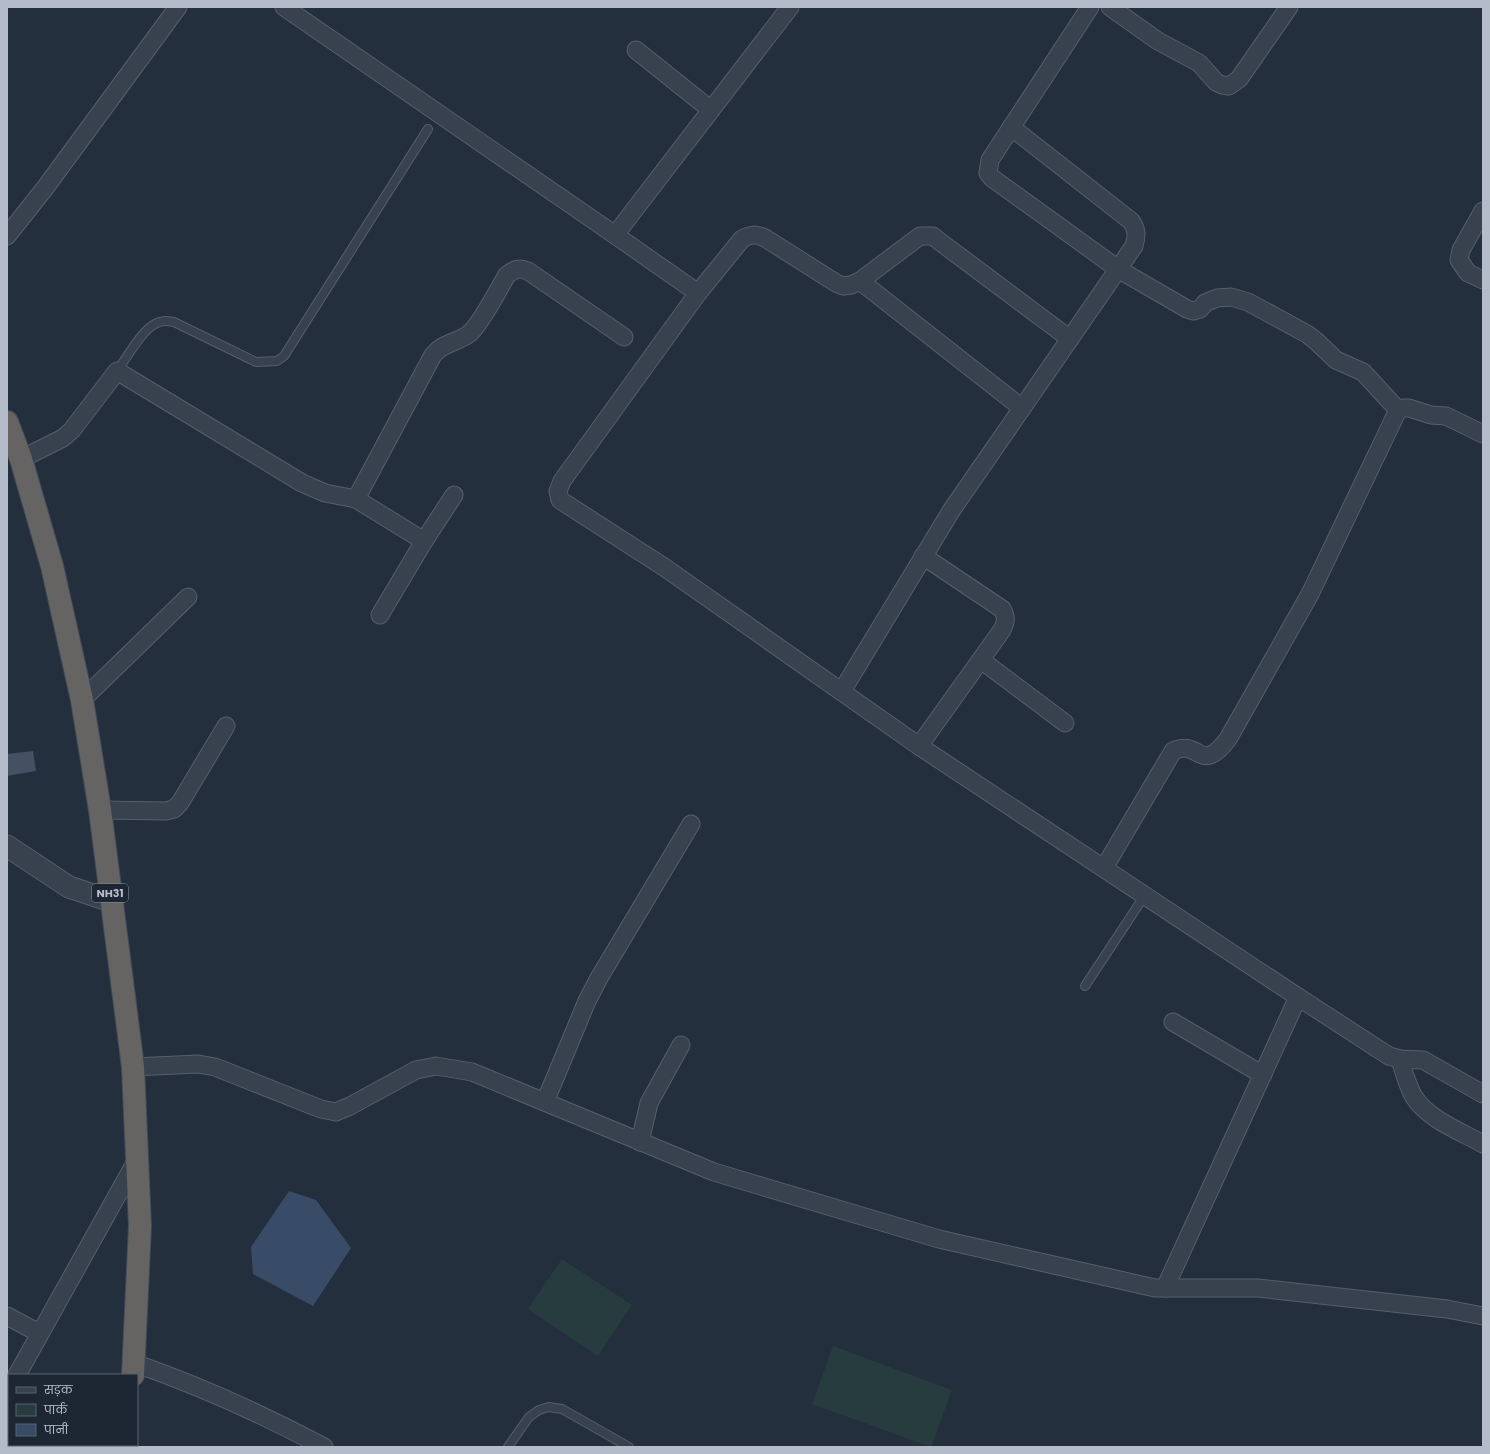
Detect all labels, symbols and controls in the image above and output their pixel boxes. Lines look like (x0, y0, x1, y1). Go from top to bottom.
road number: NH31 (92, 884, 128, 902)
legend (8, 1374, 138, 1446)
text: सड़क (43, 1381, 74, 1398)
text: पार्क (43, 1401, 68, 1418)
text: पानी (43, 1421, 69, 1438)

